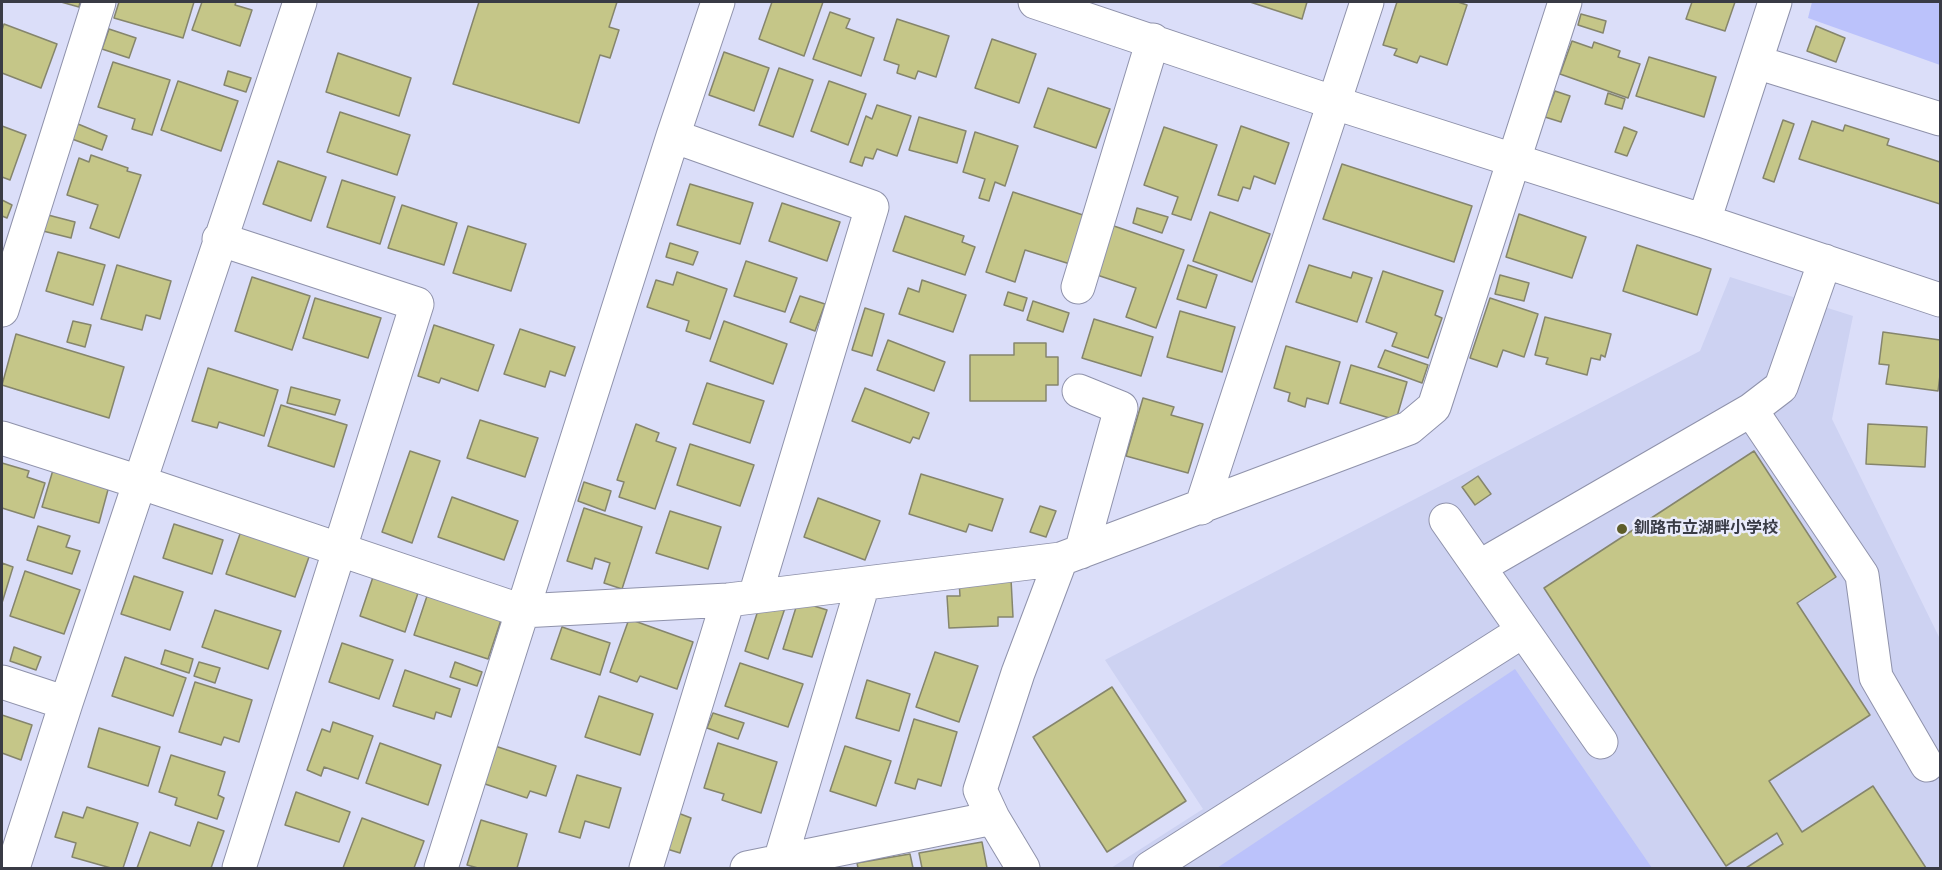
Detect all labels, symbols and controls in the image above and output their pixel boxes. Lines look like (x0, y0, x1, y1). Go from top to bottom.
place label: 釧路市立湖畔小学校 (1634, 519, 1778, 539)
marker: 釧路市立湖畔小学校 (1615, 522, 1629, 536)

